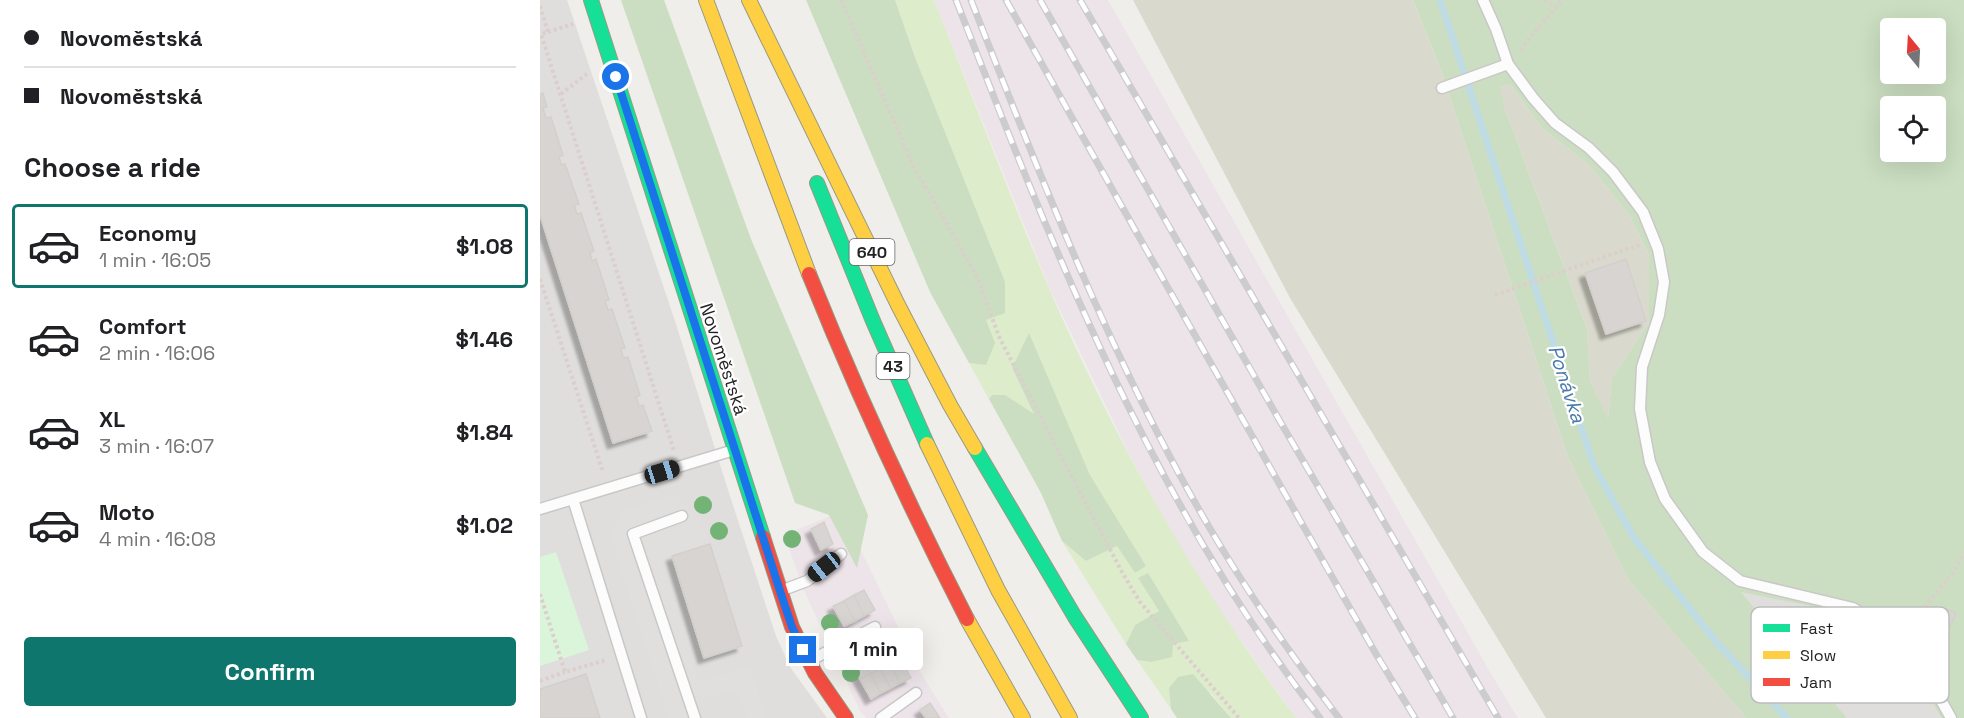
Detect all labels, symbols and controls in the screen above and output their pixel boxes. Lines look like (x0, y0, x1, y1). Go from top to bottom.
north arrow (1880, 18, 1946, 84)
map controls (1880, 18, 1946, 162)
text: Novoměstská (60, 24, 202, 52)
route start (602, 63, 629, 90)
text: Novoměstská (60, 82, 202, 110)
button: locate (1880, 96, 1946, 162)
text: Choose a ride (24, 150, 201, 185)
icon: car (27, 219, 81, 273)
text: Economy (99, 219, 197, 247)
text: $1.08 (456, 232, 513, 260)
road number: 640 (850, 239, 894, 265)
text: 1 min · 16:05 (99, 247, 211, 273)
street label: Novoměstská (695, 300, 753, 418)
icon: car (27, 312, 81, 366)
text: Comfort (99, 312, 187, 340)
text: $1.46 (456, 325, 513, 353)
text: 2 min · 16:06 (99, 340, 215, 366)
water label: Ponávka (1542, 342, 1592, 427)
road number: 43 (876, 353, 910, 379)
icon: car (27, 405, 81, 459)
text: XL (99, 405, 125, 433)
text: $1.84 (456, 418, 513, 446)
text: 3 min · 16:07 (99, 433, 214, 459)
car (642, 458, 682, 486)
icon: car (27, 498, 81, 552)
text: Moto (99, 498, 155, 526)
text: $1.02 (456, 511, 513, 539)
text: 4 min · 16:08 (99, 526, 216, 552)
car (804, 549, 844, 585)
legend (1751, 607, 1949, 703)
text: Fast (1800, 618, 1833, 639)
callout: 1 min (824, 629, 923, 671)
route end (789, 636, 816, 663)
text: 1 min (849, 636, 898, 662)
button: Confirm (24, 637, 516, 706)
text: Slow (1800, 645, 1836, 666)
text: Jam (1800, 672, 1832, 693)

